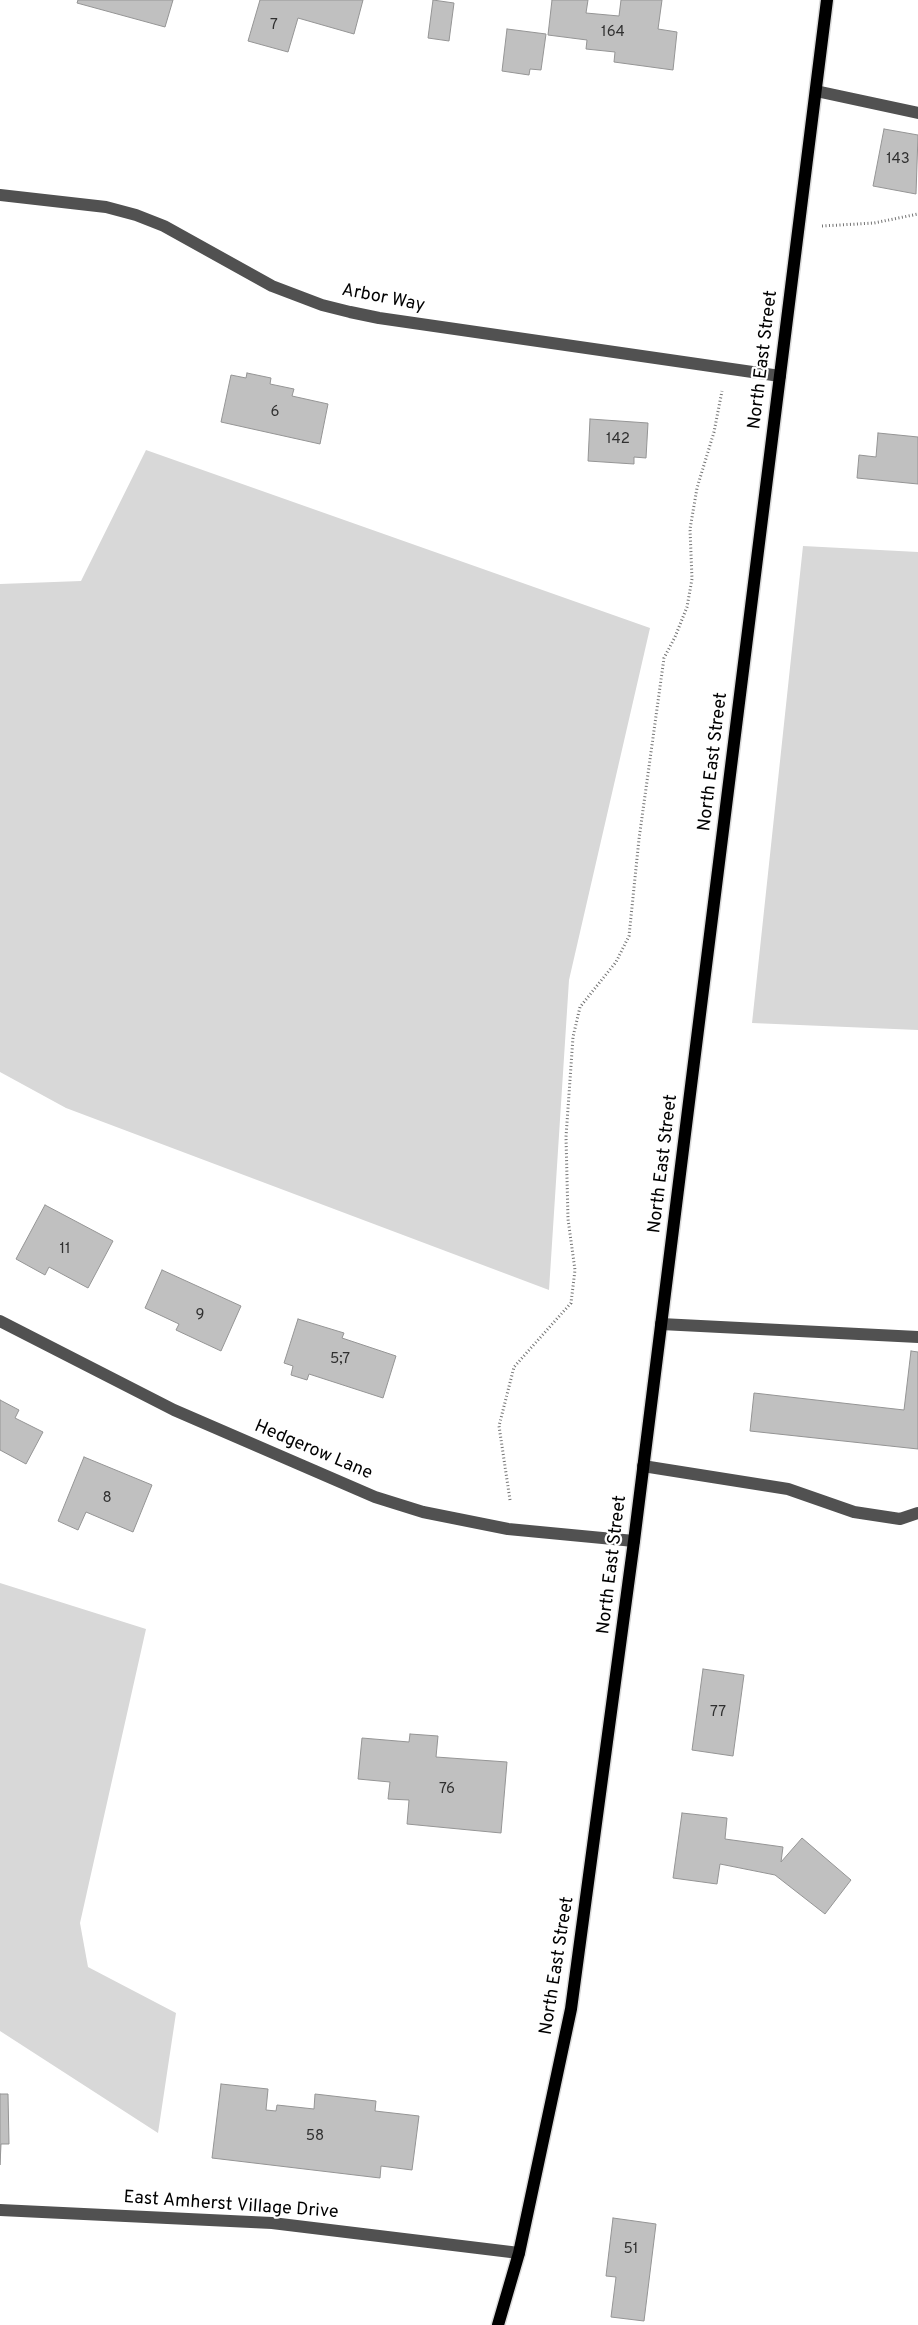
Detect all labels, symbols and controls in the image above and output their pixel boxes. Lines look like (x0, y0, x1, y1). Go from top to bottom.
house number: 7 (270, 17, 278, 35)
house number: 164 (601, 24, 625, 42)
house number: 143 (886, 151, 910, 169)
street label: Arbor Way (340, 280, 426, 318)
street label: North East Street (745, 289, 783, 431)
house number: 6 (271, 404, 279, 422)
house number: 142 (606, 431, 630, 449)
street label: North East Street (695, 691, 733, 833)
street label: North East Street (645, 1093, 683, 1235)
house number: 11 (59, 1241, 71, 1259)
house number: 9 (196, 1307, 204, 1325)
house number: 5;7 (330, 1351, 350, 1369)
street label: Hedgerow Lane (251, 1416, 375, 1486)
house number: 8 (102, 1490, 112, 1508)
street label: North East Street (594, 1494, 632, 1636)
house number: 77 (710, 1704, 726, 1722)
house number: 76 (439, 1781, 455, 1799)
street label: North East Street (536, 1895, 580, 2037)
house number: 58 (306, 2128, 324, 2146)
street label: East Amherst Village Drive (123, 2188, 339, 2224)
house number: 51 (624, 2241, 638, 2259)

